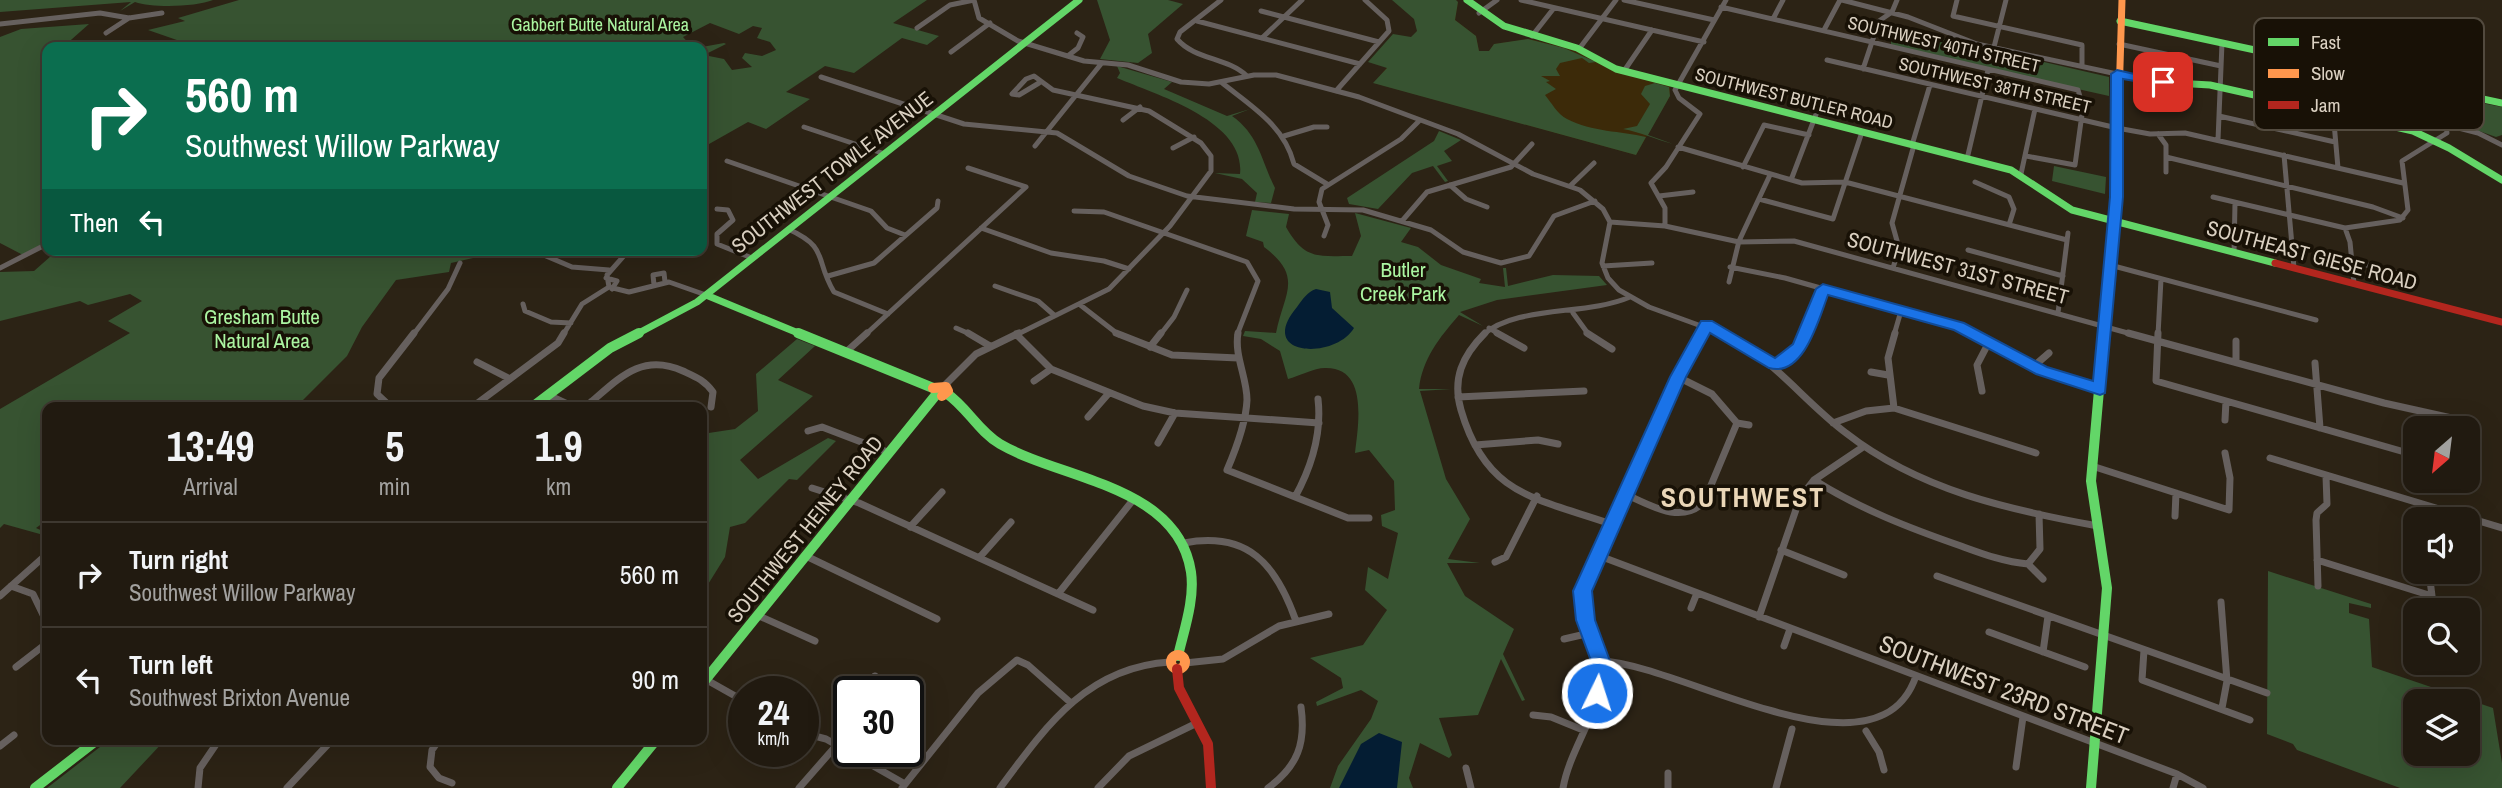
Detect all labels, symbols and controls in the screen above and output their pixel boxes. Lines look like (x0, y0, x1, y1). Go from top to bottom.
street label: SOUTHWEST 40TH STREET (1845, 10, 2043, 78)
park label: Gabbert Butte Natural Area (511, 12, 689, 37)
legend (2254, 18, 2484, 130)
text: Fast (2311, 29, 2341, 55)
street label: SOUTHWEST 38TH STREET (1896, 51, 2094, 119)
pin (2133, 52, 2193, 112)
text: Slow (2311, 60, 2346, 86)
text: 560 m (185, 61, 299, 127)
street label: SOUTHWEST BUTLER ROAD (1692, 61, 1896, 135)
icon: arrive (2144, 63, 2182, 101)
icon: right (70, 70, 161, 161)
street label: SOUTHWEST TOWLE AVENUE (725, 84, 939, 260)
text: Jam (2311, 92, 2340, 118)
text: Southwest Willow Parkway (185, 124, 500, 167)
icon: left (133, 203, 171, 241)
text: Then (70, 205, 119, 240)
street label: SOUTHEAST GIESE ROAD (2203, 213, 2421, 297)
street label: SOUTHWEST 31ST STREET (1844, 224, 2072, 312)
park label: Butler Creek Park (1360, 255, 1446, 308)
park label: Gresham Butte Natural Area (204, 302, 320, 355)
north arrow (2403, 416, 2480, 494)
map controls (2403, 416, 2480, 766)
text: 13:49 (166, 418, 254, 474)
text: 5 (385, 418, 404, 474)
text: 1.9 (535, 418, 583, 474)
street label: SOUTHWEST HEINEY ROAD (720, 429, 890, 629)
text: Arrival (183, 471, 238, 502)
text: min (379, 471, 410, 502)
text: km (546, 471, 571, 502)
district label: SOUTHWEST (1661, 478, 1825, 516)
button: sound (2403, 507, 2480, 584)
text: Turn right (129, 542, 228, 577)
icon: right (70, 556, 108, 594)
text: 560 m (620, 557, 679, 592)
text: Southwest Willow Parkway (129, 577, 355, 608)
button: search (2403, 598, 2480, 675)
street label: SOUTHWEST 23RD STREET (1875, 627, 2133, 751)
text: Turn left (129, 647, 213, 682)
position arrow (1560, 656, 1634, 730)
icon: left (70, 661, 108, 699)
text: 90 m (632, 662, 679, 697)
speed limit sign: 30 (833, 676, 924, 767)
text: Southwest Brixton Avenue (129, 682, 350, 713)
text: 24 (758, 689, 789, 736)
button: layers (2403, 689, 2480, 766)
text: km/h (758, 726, 790, 751)

